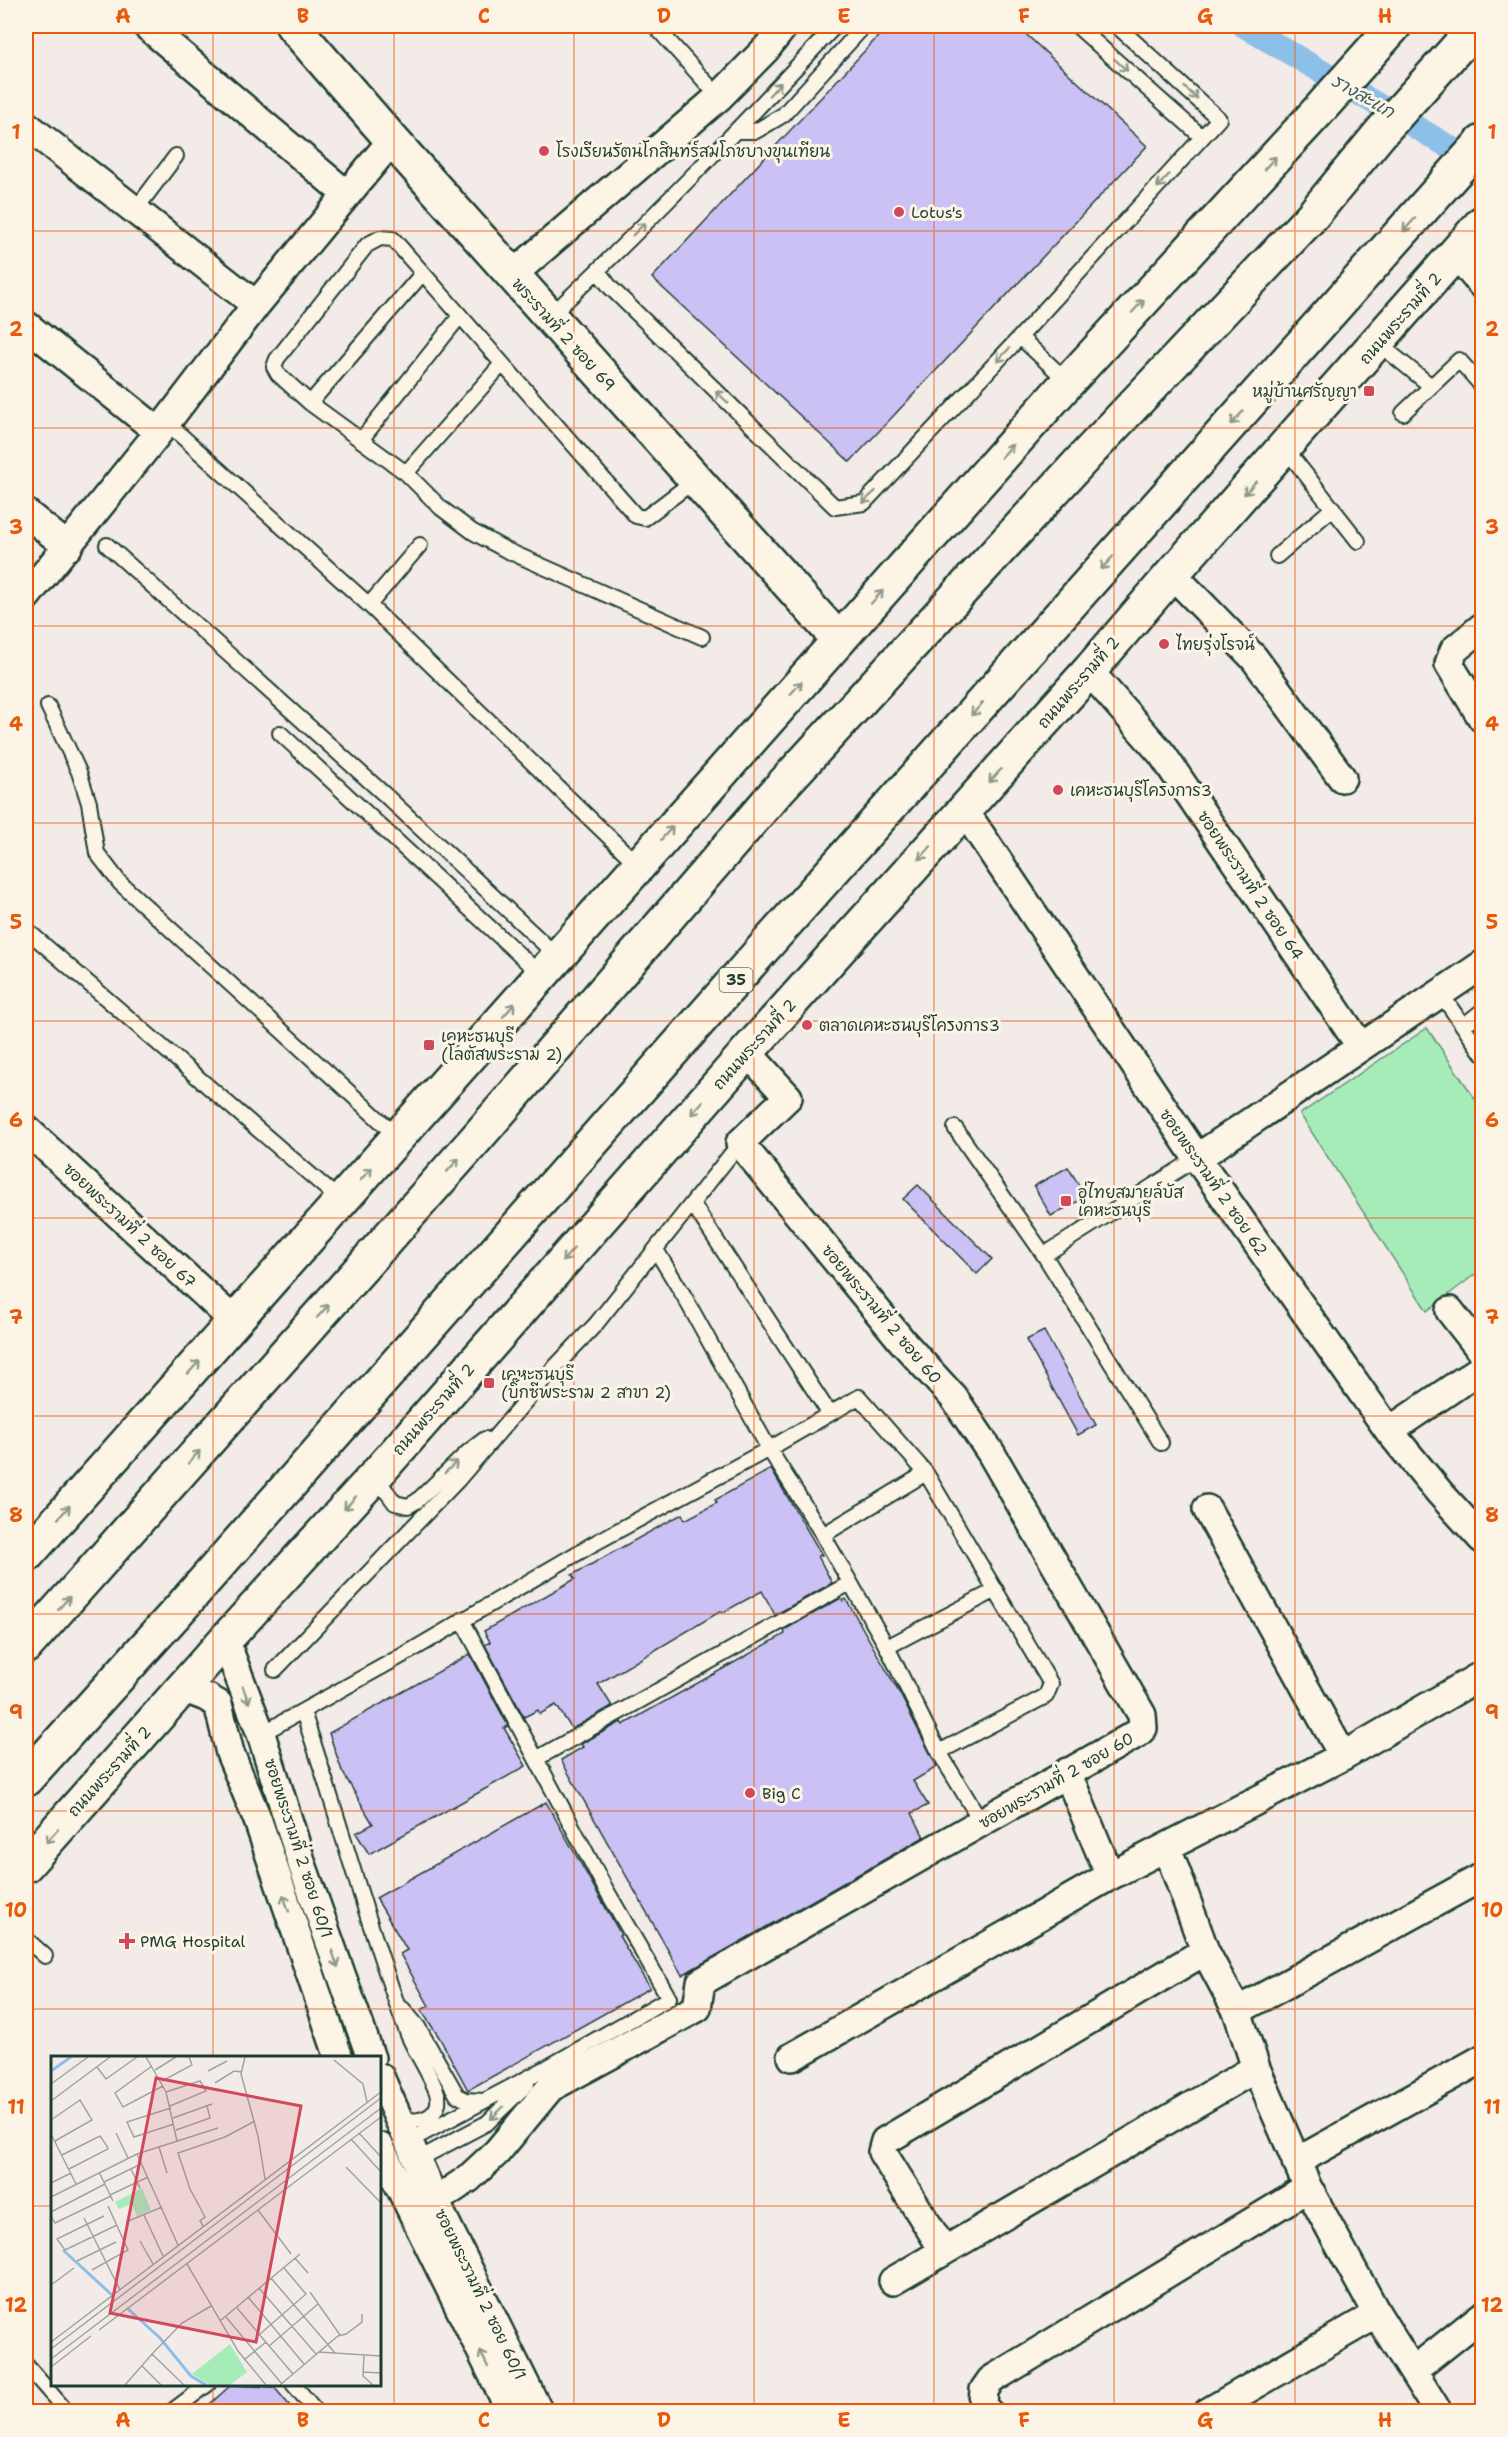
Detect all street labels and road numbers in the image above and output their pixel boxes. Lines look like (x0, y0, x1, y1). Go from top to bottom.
street label: ถนนพระรามที่ 2 (1351, 265, 1446, 369)
street label: พระรามที่ 2 ซอย 69 (507, 270, 624, 395)
street label: ถนนพระรามที่ 2 (1029, 629, 1124, 733)
street label: ซอยพระรามที่ 2 ซอย 64 (1193, 804, 1312, 964)
road number: 35 (720, 968, 752, 992)
street label: ถนนพระรามที่ 2 (704, 991, 801, 1094)
street label: ซอยพระรามที่ 2 ซอย 62 (1155, 1102, 1276, 1260)
street label: ซอยพระรามที่ 2 ซอย 67 (59, 1155, 204, 1292)
street label: ซอยพระรามที่ 2 ซอย 60 (817, 1237, 950, 1388)
street label: ถนนพระรามที่ 2 (384, 1356, 479, 1460)
street label: ถนนพระรามที่ 2 (59, 1718, 156, 1821)
street label: ซอยพระรามที่ 2 ซอย 60 (972, 1723, 1138, 1833)
street label: ซอยพระรามที่ 2 ซอย 60/1 (260, 1754, 342, 1941)
street label: ซอยพระรามที่ 2 ซอย 60/1 (430, 2203, 536, 2383)

